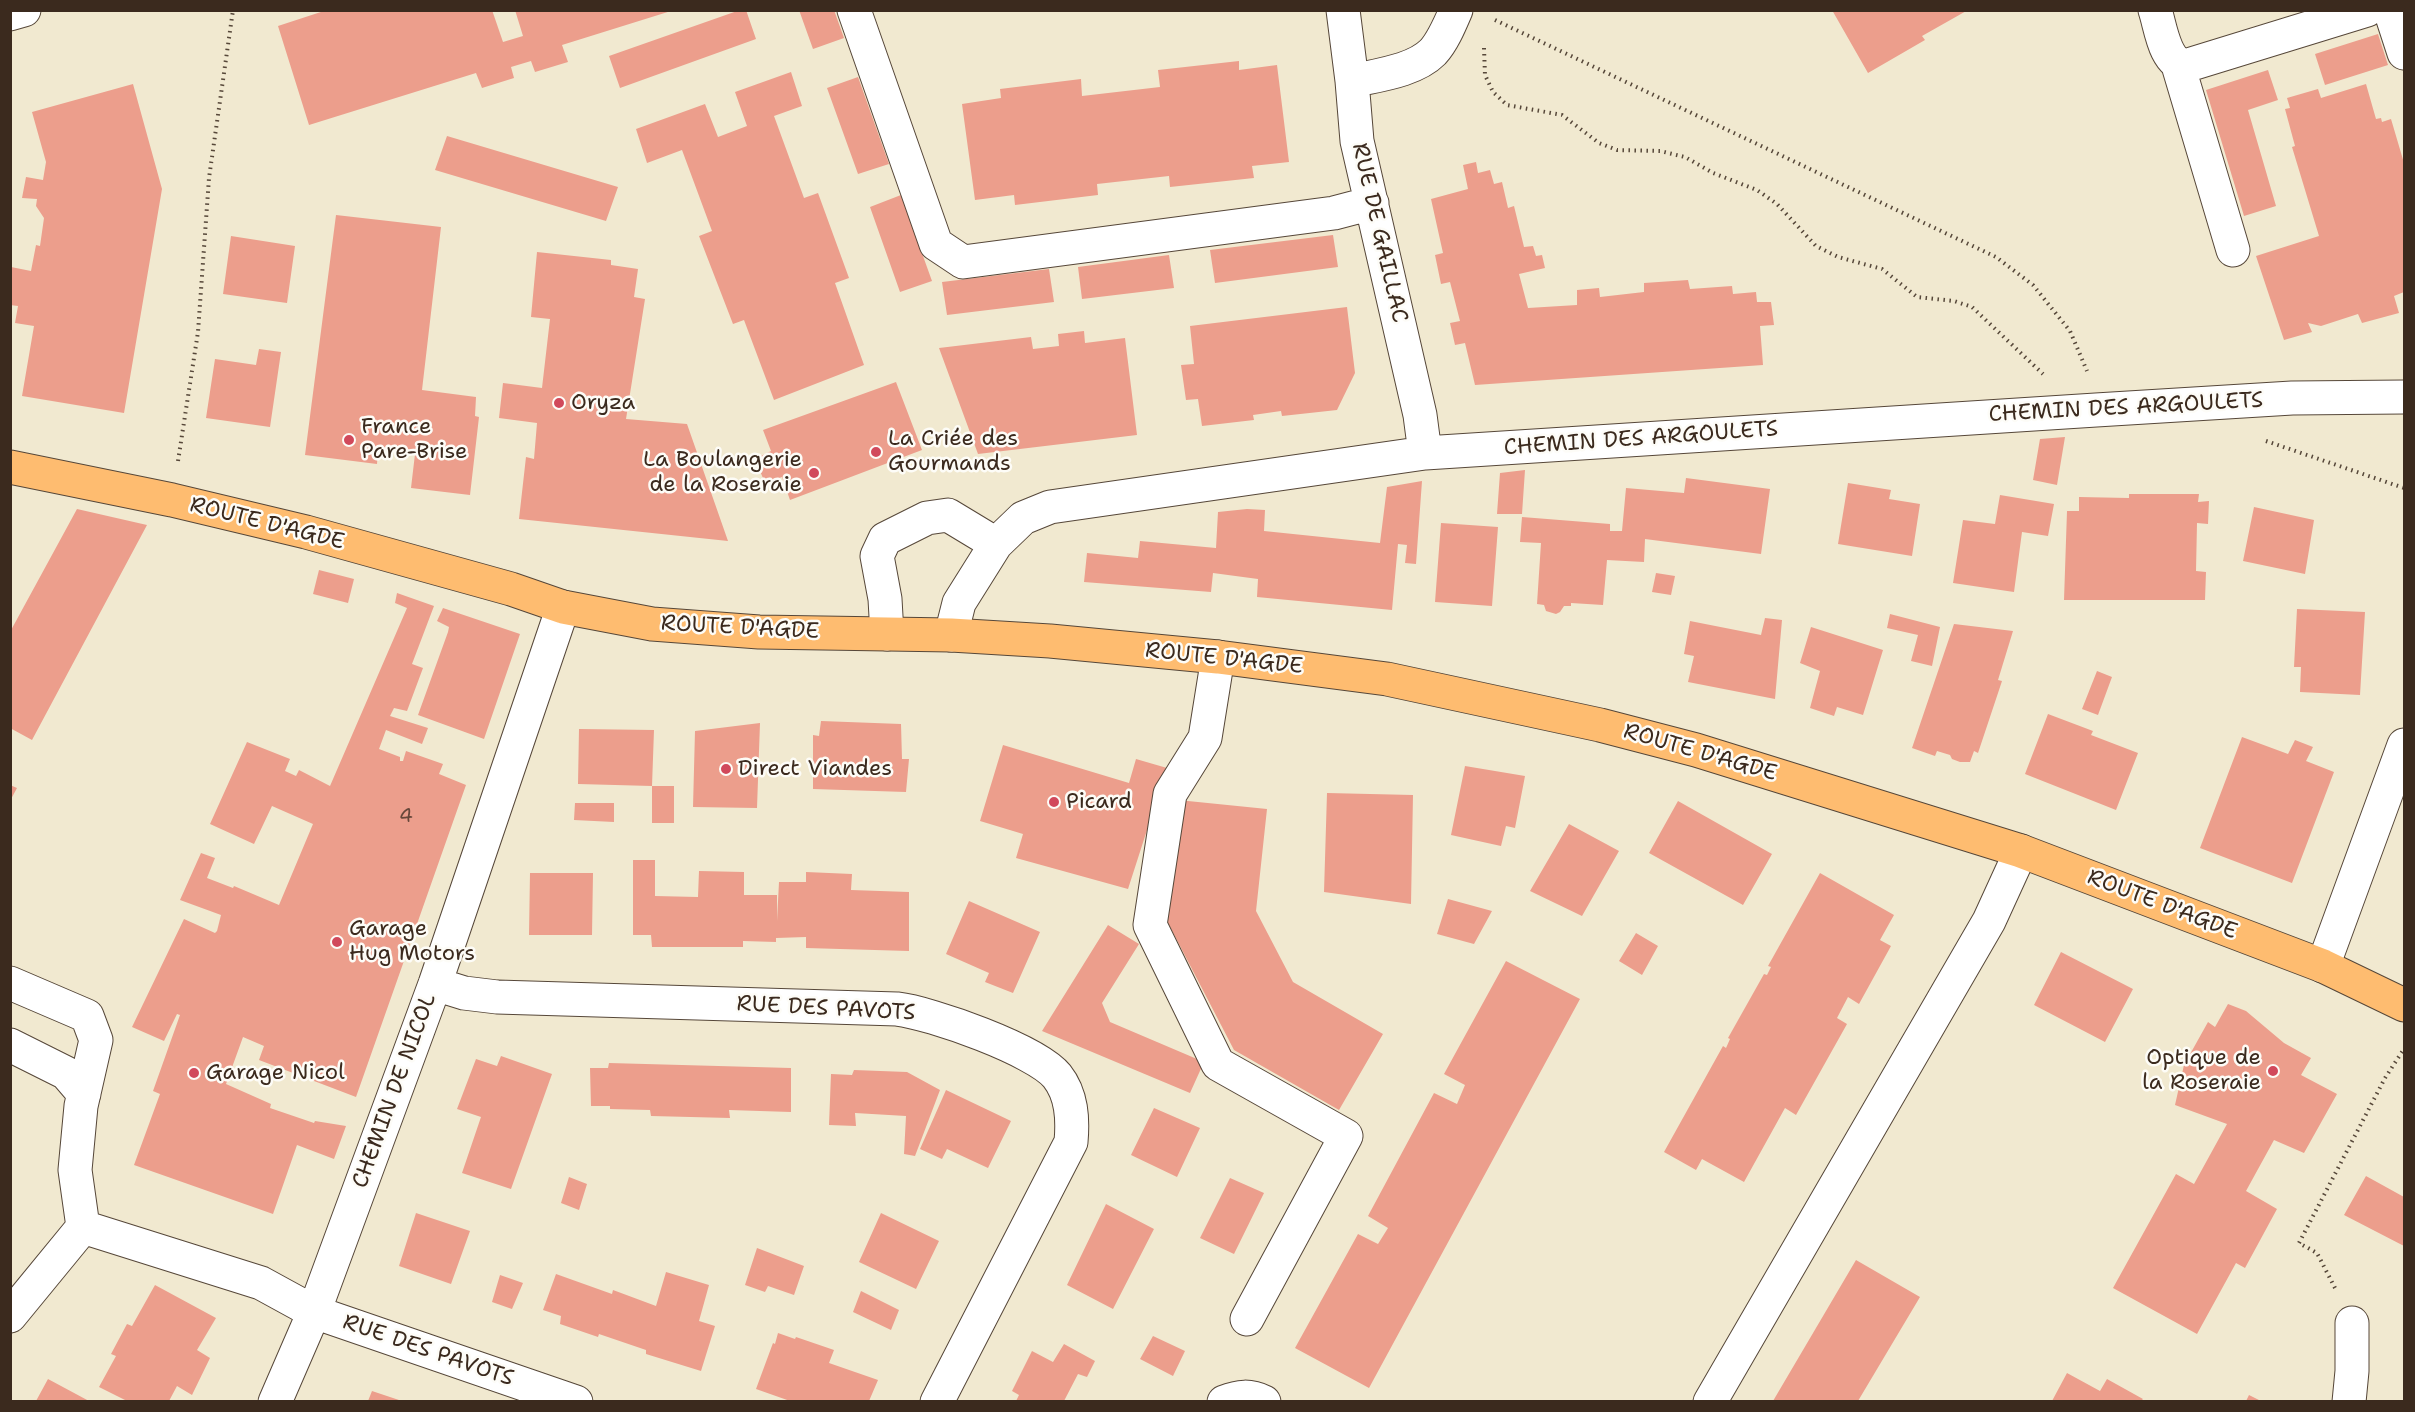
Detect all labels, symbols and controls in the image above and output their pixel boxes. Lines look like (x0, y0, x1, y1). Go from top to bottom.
street label: RUE DE GAILLAC (1345, 141, 1413, 325)
street label: CHEMIN DES ARGOULETS (1988, 388, 2264, 428)
place label: Oryza (571, 390, 635, 416)
marker: Oryza (552, 396, 566, 410)
place label: France Pare-Brise (361, 414, 467, 466)
street label: CHEMIN DES ARGOULETS (1503, 416, 1779, 462)
place label: La Criée des Gourmands (888, 426, 1018, 478)
marker: France Pare-Brise (342, 433, 356, 447)
marker: La Criée des Gourmands (869, 445, 883, 459)
place label: La Boulangerie de la Roseraie (643, 447, 802, 499)
marker: La Boulangerie de la Roseraie (807, 466, 821, 480)
street label: ROUTE D'AGDE (187, 492, 347, 556)
street label: ROUTE D'AGDE (660, 611, 820, 645)
street label: ROUTE D'AGDE (1144, 638, 1304, 680)
street label: ROUTE D'AGDE (1620, 718, 1780, 788)
place label: Direct Viandes (738, 756, 892, 782)
marker: Direct Viandes (719, 762, 733, 776)
place label: Picard (1066, 789, 1132, 815)
marker: Picard (1047, 795, 1061, 809)
house number: 4 (399, 805, 413, 829)
street label: ROUTE D'AGDE (2083, 864, 2241, 946)
place label: Garage Hug Motors (349, 916, 475, 968)
marker: Garage Hug Motors (330, 935, 344, 949)
street label: CHEMIN DE NICOL (348, 990, 442, 1192)
street label: RUE DES PAVOTS (736, 991, 916, 1027)
place label: Optique de la Roseraie (2142, 1045, 2261, 1096)
place label: Garage Nicol (206, 1060, 345, 1086)
marker: Optique de la Roseraie (2266, 1064, 2280, 1078)
marker: Garage Nicol (187, 1066, 201, 1080)
street label: RUE DES PAVOTS (339, 1309, 517, 1393)

